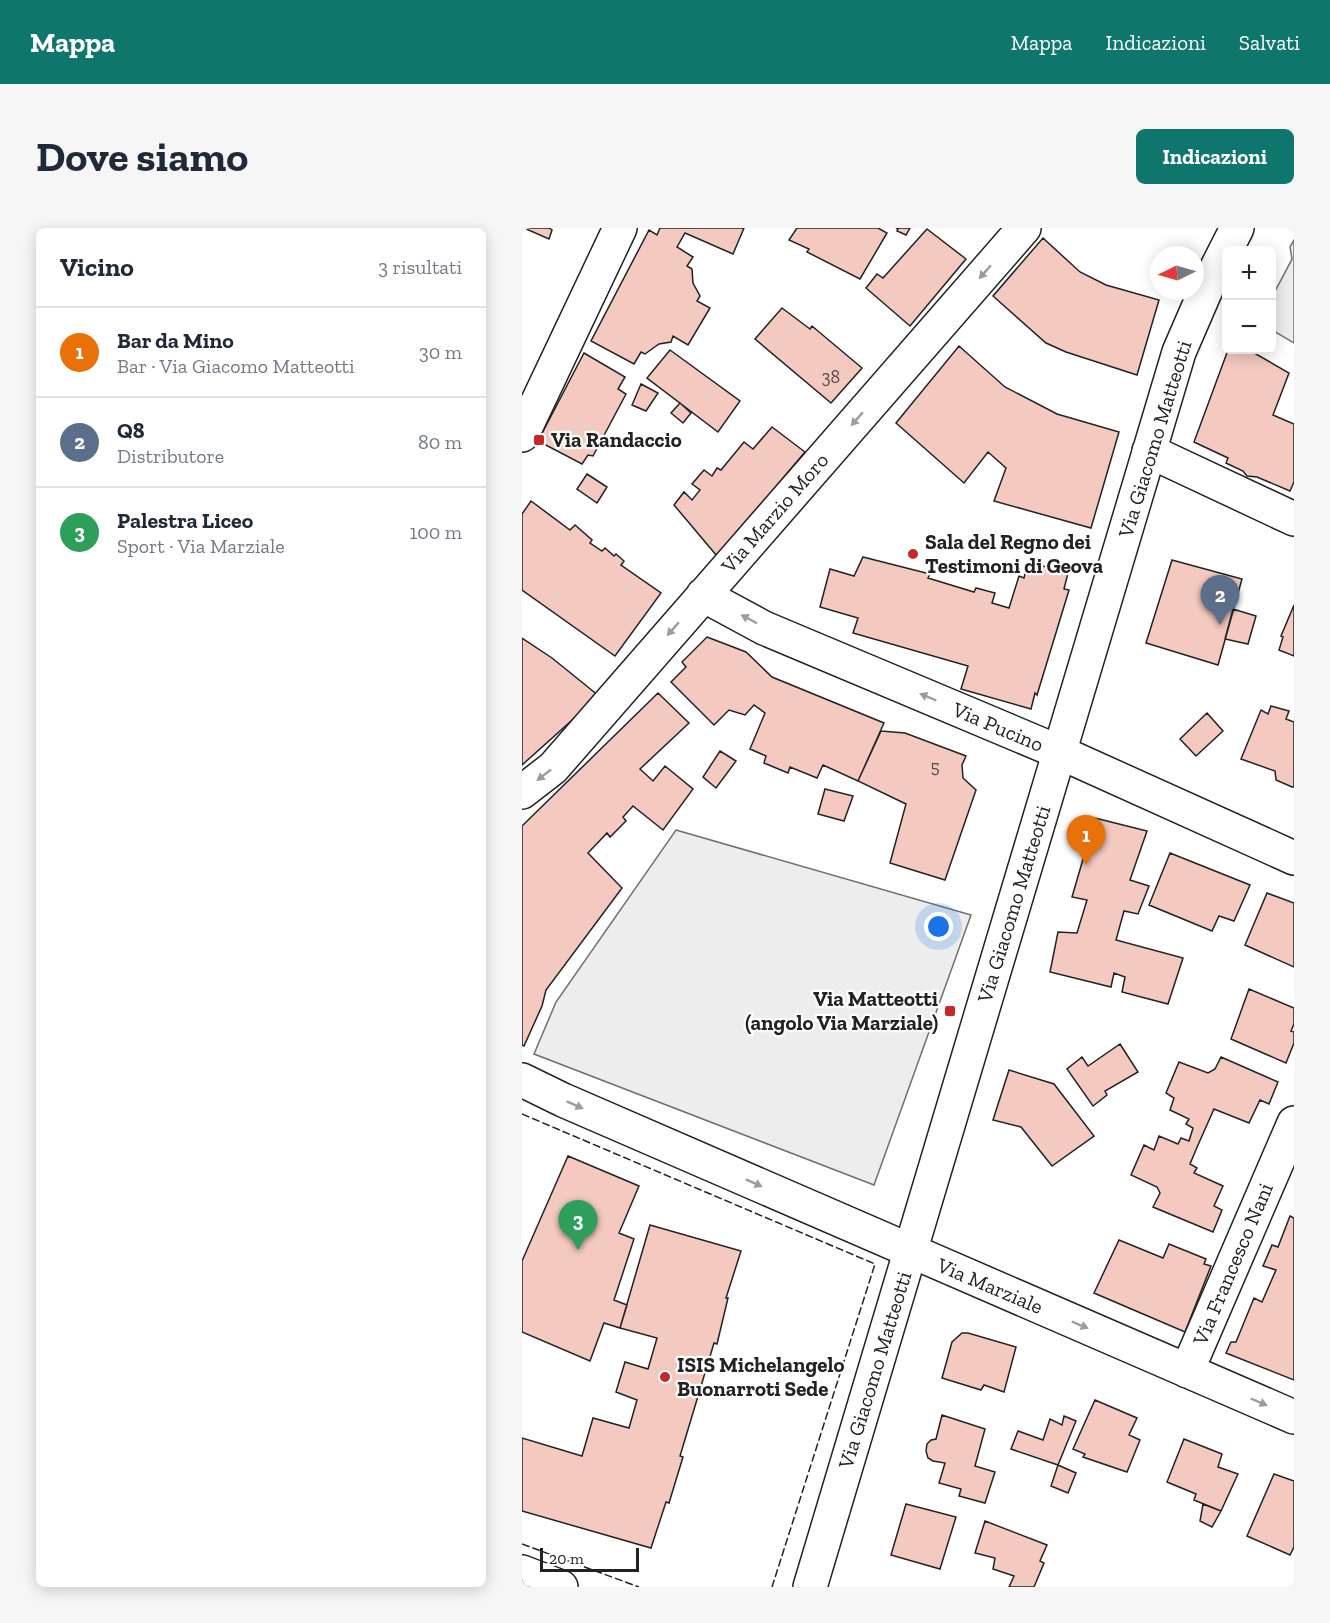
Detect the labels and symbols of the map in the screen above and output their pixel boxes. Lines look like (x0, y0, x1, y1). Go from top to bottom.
north arrow (1150, 246, 1204, 300)
one-way arrow (979, 264, 992, 279)
street label: Via Giacomo Matteotti (1112, 337, 1196, 541)
house number: 38 (822, 366, 840, 388)
one-way arrow (851, 411, 864, 426)
place label: Via Randaccio (551, 427, 682, 452)
marker: Via Randaccio (532, 433, 546, 447)
street label: Via Marzio Moro (715, 448, 834, 579)
place label: Sala del Regno dei Testimoni di Geova (925, 529, 1104, 578)
marker: Sala del Regno dei Testimoni di Geova (906, 547, 920, 561)
pin: 2 (1200, 576, 1240, 625)
one-way arrow (740, 614, 757, 624)
one-way arrow (667, 621, 680, 637)
one-way arrow (919, 692, 937, 701)
street label: Via Pucino (948, 696, 1047, 757)
house number: 5 (930, 756, 940, 778)
one-way arrow (536, 768, 552, 781)
street label: Via Giacomo Matteotti (971, 802, 1055, 1006)
pin: 1 (1066, 816, 1106, 865)
your location (924, 912, 953, 941)
place label: Via Matteotti (angolo Via Marziale) (745, 986, 938, 1035)
marker: Via Matteotti (angolo Via Marziale) (943, 1004, 957, 1018)
one-way arrow (566, 1101, 584, 1111)
one-way arrow (745, 1179, 762, 1188)
street label: Via Francesco Nani (1187, 1179, 1278, 1350)
pin: 3 (558, 1200, 598, 1250)
street label: Via Marziale (933, 1252, 1047, 1319)
street label: Via Giacomo Matteotti (832, 1268, 916, 1472)
one-way arrow (1071, 1320, 1089, 1330)
place label: ISIS Michelangelo Buonarroti Sede (677, 1352, 844, 1401)
marker: ISIS Michelangelo Buonarroti Sede (658, 1370, 672, 1384)
one-way arrow (1250, 1398, 1268, 1407)
scale bar (540, 1545, 639, 1572)

